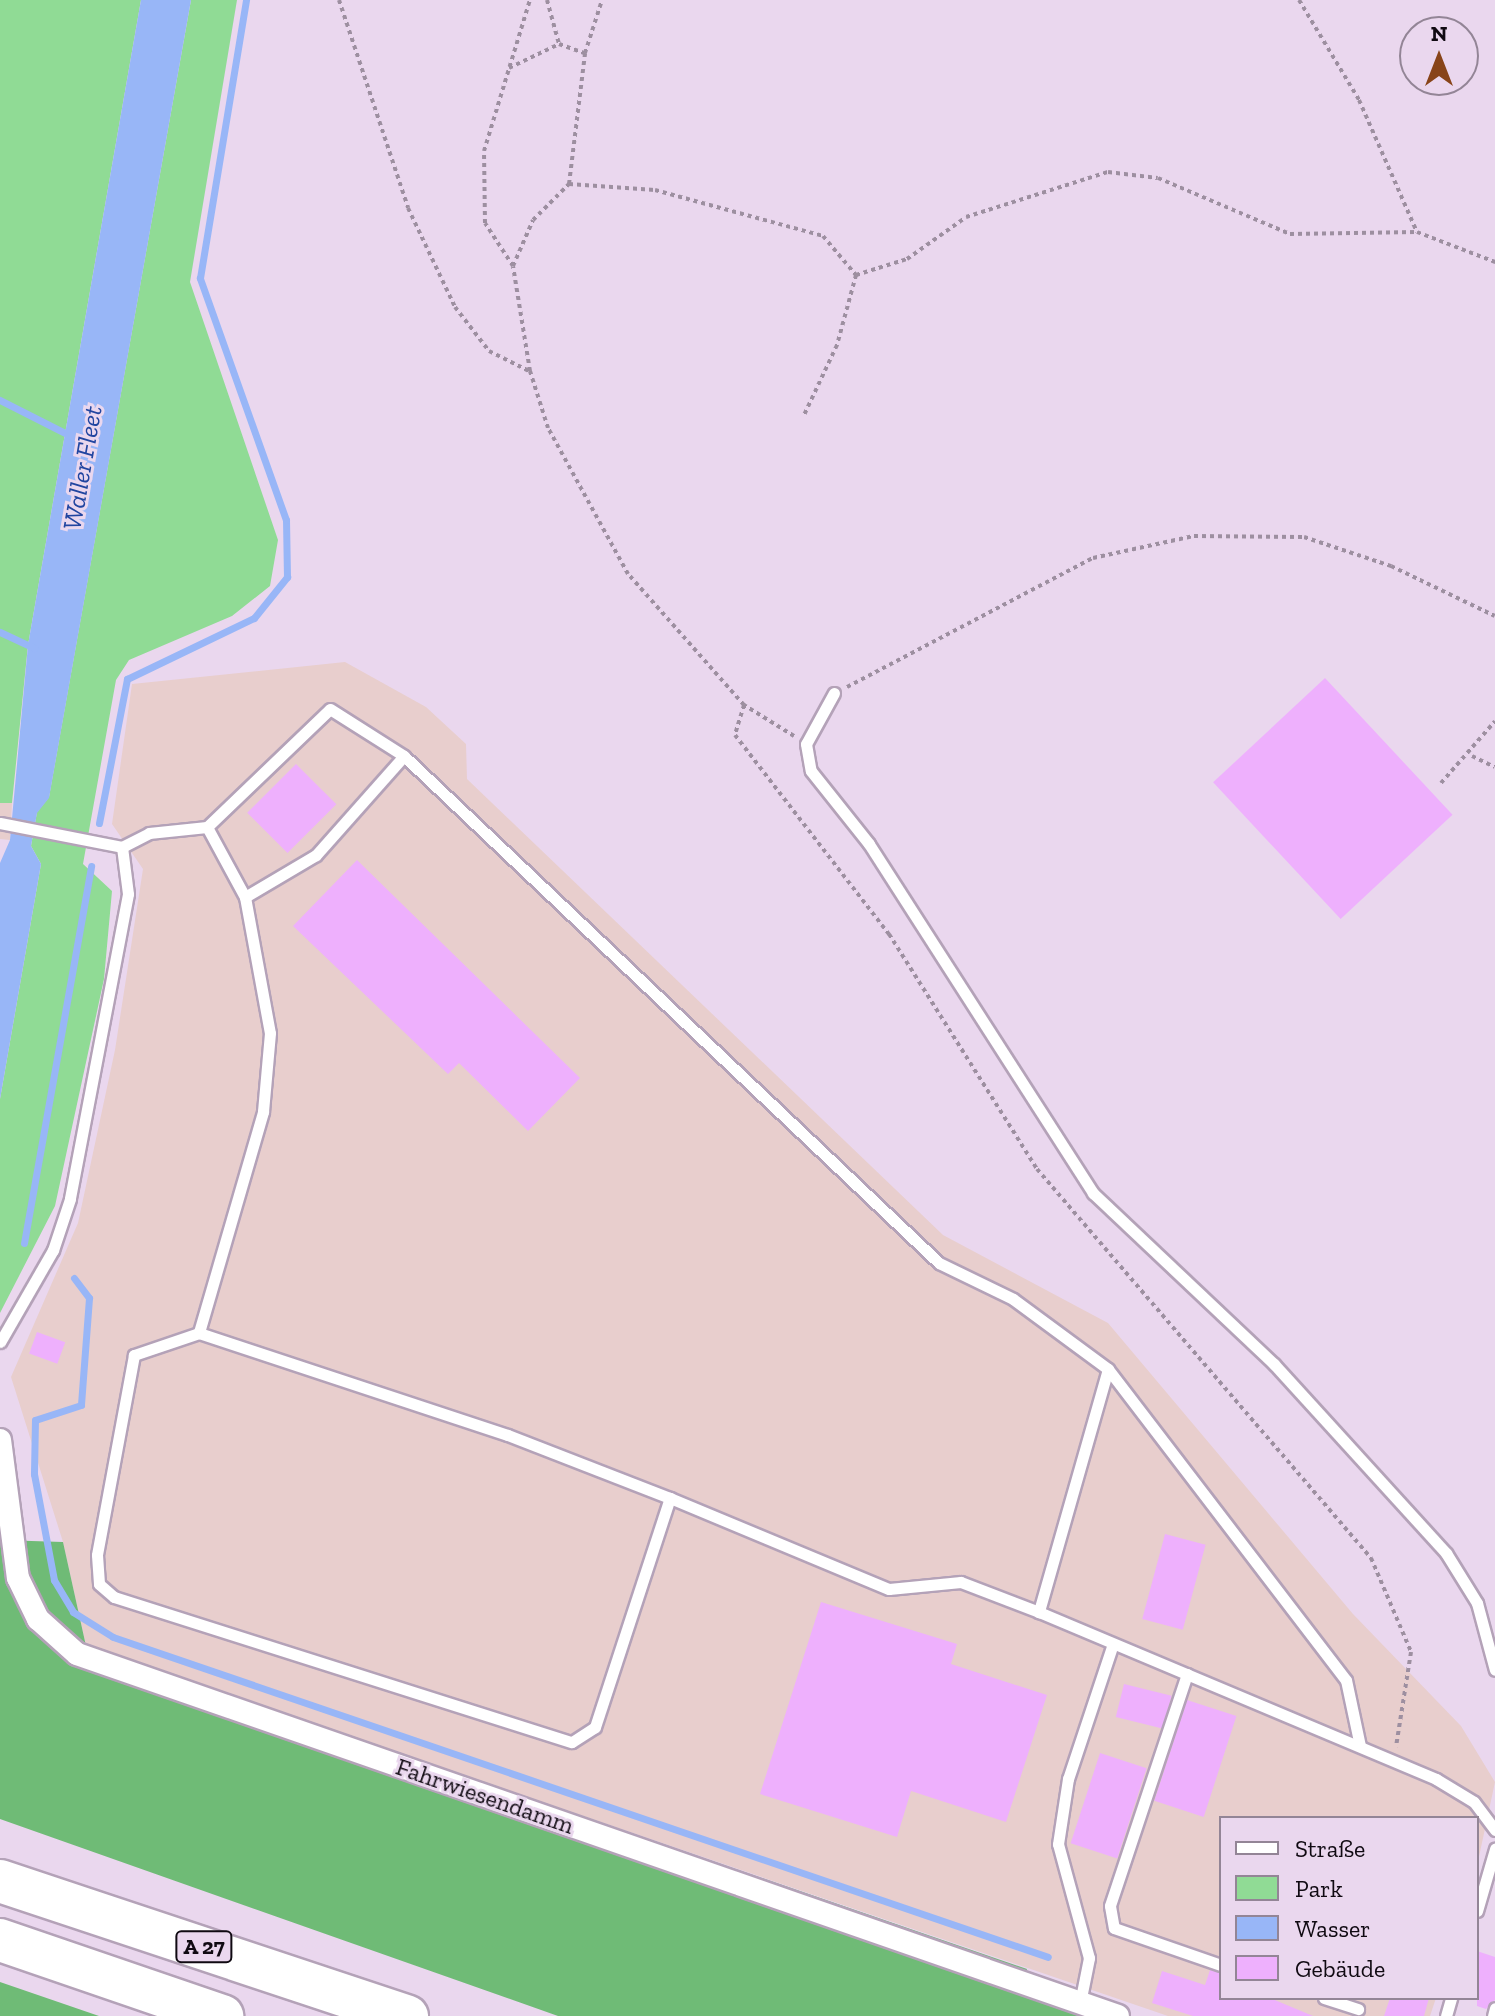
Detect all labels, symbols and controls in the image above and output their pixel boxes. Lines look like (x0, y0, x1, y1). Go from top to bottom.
north arrow (1399, 16, 1479, 96)
text: N (1431, 20, 1447, 47)
water label: Waller Fleet (57, 403, 109, 533)
street label: Fahrwiesendamm (392, 1752, 578, 1840)
legend (1219, 1816, 1479, 2000)
text: Straße (1295, 1834, 1365, 1863)
text: Park (1295, 1874, 1343, 1903)
text: Wasser (1295, 1914, 1370, 1943)
road number: A 27 (174, 1929, 234, 1965)
text: Gebäude (1295, 1954, 1385, 1983)

